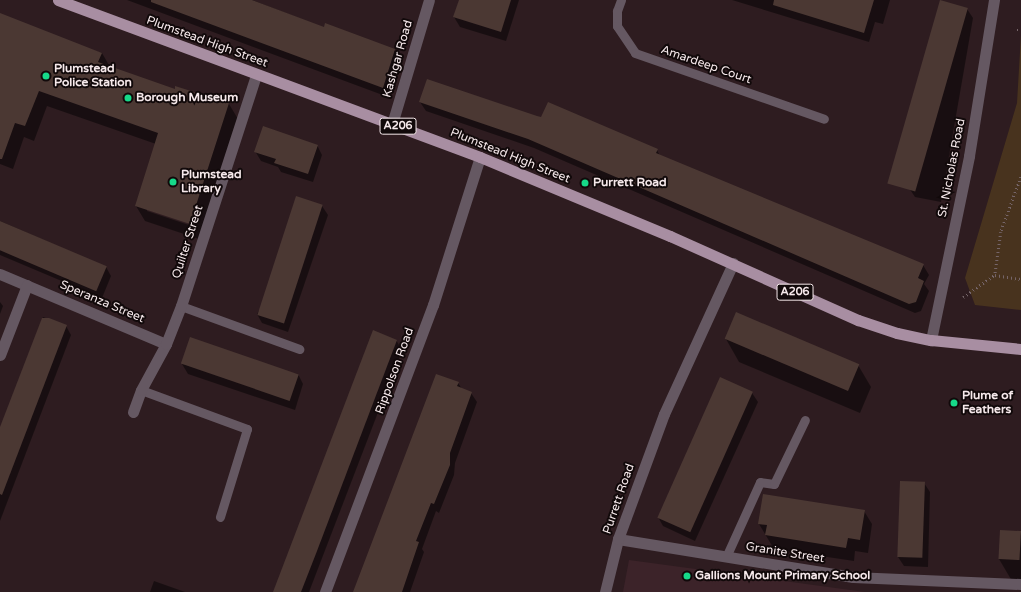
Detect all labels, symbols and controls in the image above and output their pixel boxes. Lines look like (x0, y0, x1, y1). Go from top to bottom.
street label: Plumstead High Street (144, 13, 270, 71)
street label: Kashgar Road (380, 19, 416, 99)
street label: Amardeep Court (659, 43, 753, 87)
place label: Plumstead Police Station (54, 62, 132, 90)
marker: Plumstead Police Station (41, 71, 51, 81)
place label: Borough Museum (136, 91, 238, 105)
marker: Borough Museum (123, 93, 133, 103)
road number: A206 (379, 117, 417, 135)
street label: St. Nicholas Road (935, 117, 969, 219)
street label: Plumstead High Street (448, 125, 572, 187)
place label: Plumstead Library (181, 168, 242, 196)
place label: Purrett Road (593, 176, 667, 190)
marker: Plumstead Library (168, 177, 178, 187)
marker: Purrett Road (580, 178, 590, 188)
street label: Quilter Street (169, 204, 207, 280)
street label: Speranza Street (58, 278, 146, 326)
road number: A206 (776, 283, 814, 301)
street label: Rippolson Road (373, 326, 417, 416)
place label: Plume of Feathers (962, 389, 1013, 417)
marker: Plume of Feathers (949, 398, 959, 408)
street label: Purrett Road (600, 462, 638, 536)
street label: Granite Street (745, 540, 825, 566)
place label: Gallions Mount Primary School (695, 569, 870, 583)
marker: Gallions Mount Primary School (682, 571, 692, 581)

